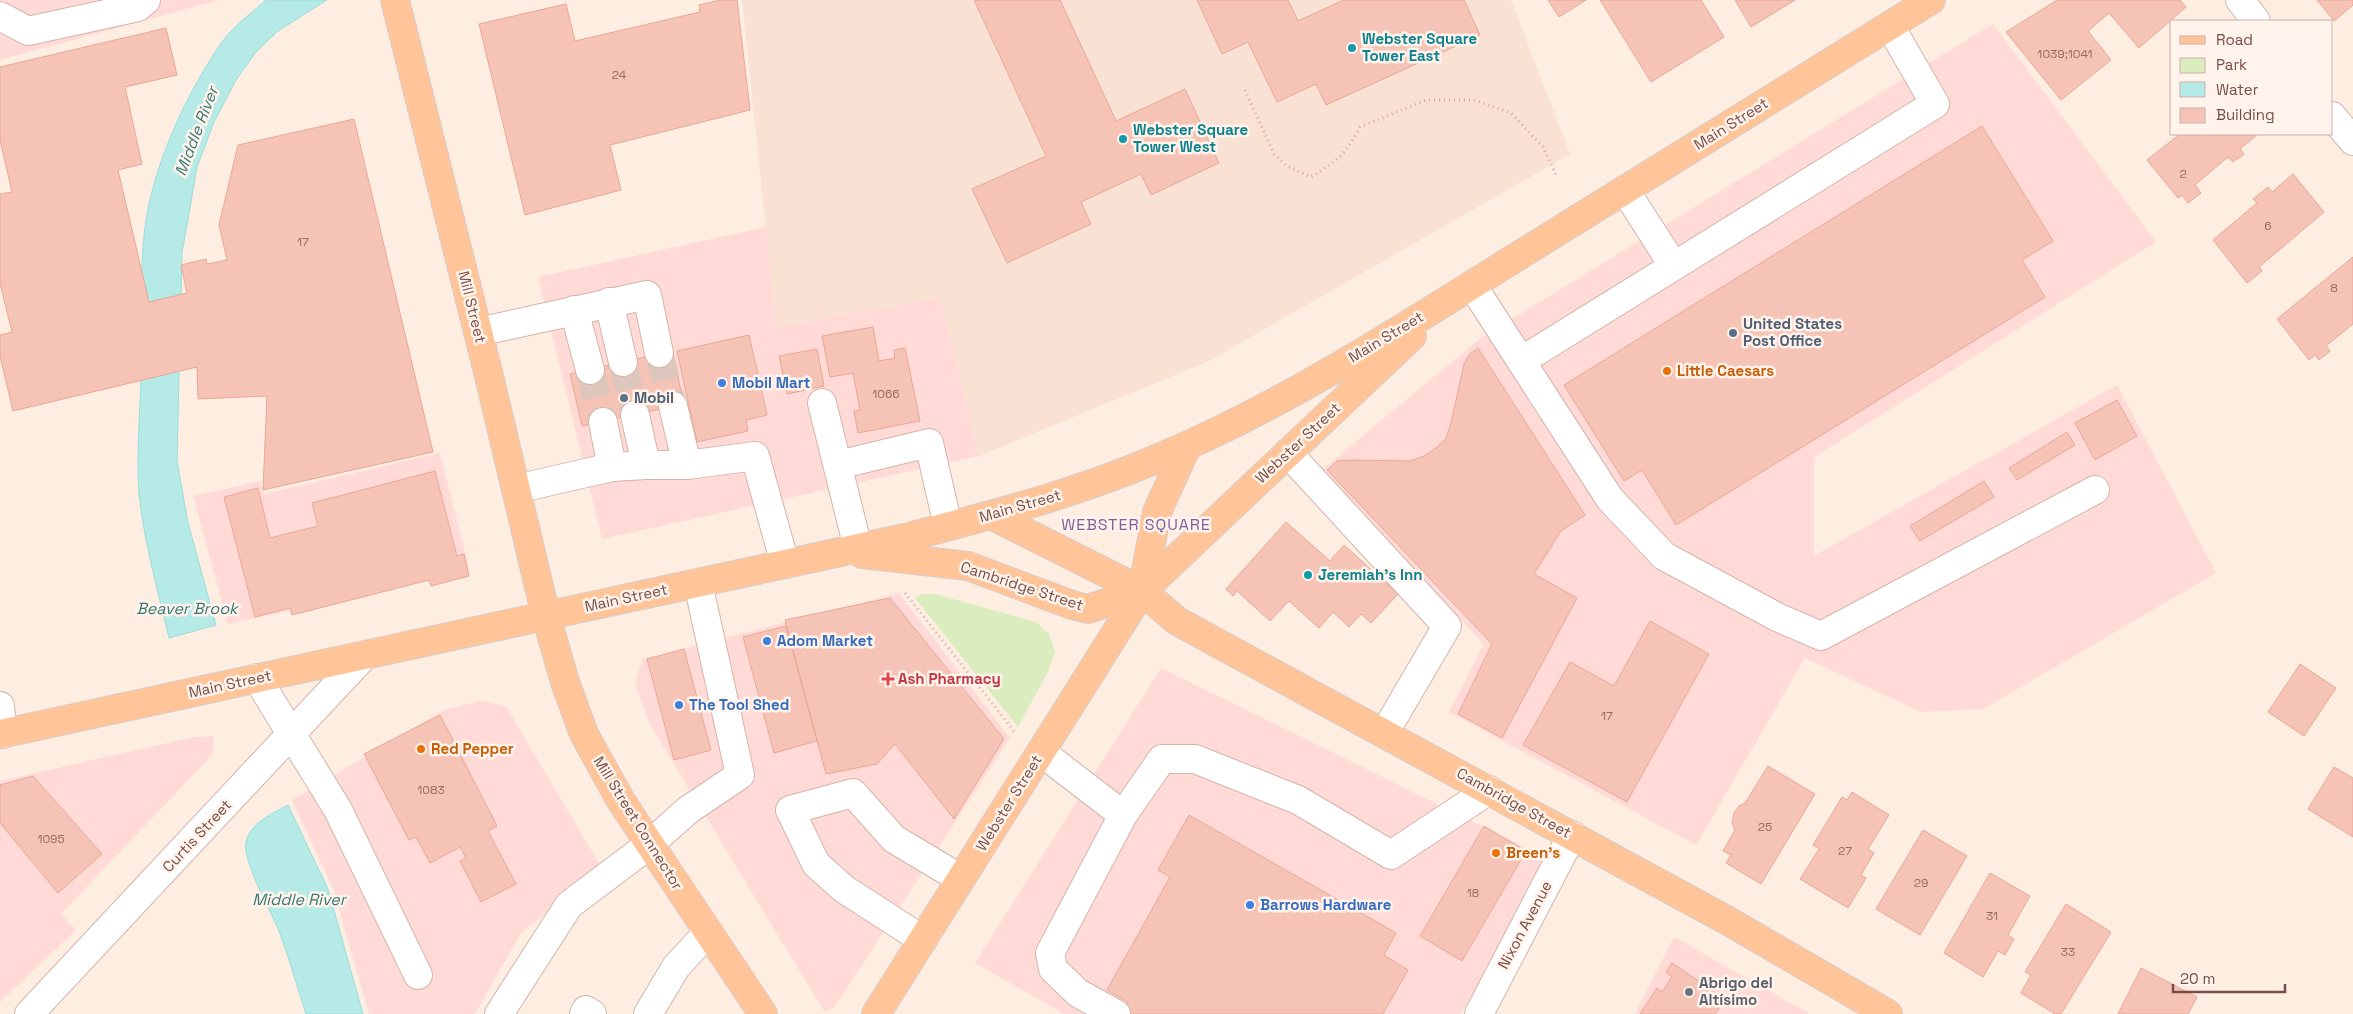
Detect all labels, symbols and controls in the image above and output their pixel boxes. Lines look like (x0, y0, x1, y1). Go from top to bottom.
legend (2170, 20, 2333, 135)
place label: Webster Square Tower East (1362, 29, 1478, 65)
text: Road (2216, 30, 2253, 49)
marker: Webster Square Tower East (1346, 42, 1358, 54)
house number: 1039;1041 (2037, 46, 2093, 62)
text: Park (2216, 55, 2247, 74)
house number: 24 (612, 67, 627, 83)
text: Water (2216, 80, 2259, 99)
water label: Middle River (170, 82, 224, 179)
street label: Main Street (1690, 93, 1772, 154)
text: Building (2216, 105, 2275, 124)
place label: Webster Square Tower West (1133, 120, 1249, 156)
marker: Webster Square Tower West (1117, 133, 1129, 145)
house number: 2 (2179, 166, 2187, 182)
house number: 6 (2264, 218, 2272, 234)
house number: 17 (297, 234, 309, 250)
street label: Mill Street (454, 269, 491, 345)
house number: 8 (2330, 280, 2338, 296)
street label: Main Street (1345, 307, 1427, 366)
place label: United States Post Office (1743, 314, 1842, 350)
marker: United States Post Office (1727, 327, 1739, 339)
place label: Little Caesars (1677, 361, 1774, 380)
marker: Little Caesars (1661, 365, 1673, 377)
place label: Mobil Mart (732, 373, 811, 392)
marker: Mobil Mart (716, 377, 728, 389)
house number: 1066 (872, 386, 900, 402)
place label: Mobil (634, 388, 674, 407)
marker: Mobil (618, 392, 630, 404)
street label: Webster Street (1251, 398, 1344, 487)
street label: Main Street (977, 485, 1063, 526)
district label: WEBSTER SQUARE (1061, 514, 1211, 535)
street label: Cambridge Street (958, 557, 1086, 614)
place label: Jeremiah's Inn (1318, 565, 1422, 584)
marker: Jeremiah's Inn (1302, 569, 1314, 581)
street label: Main Street (583, 579, 669, 616)
water label: Beaver Brook (136, 598, 240, 619)
place label: Adom Market (777, 631, 873, 650)
marker: Adom Market (761, 635, 773, 647)
street label: Main Street (187, 665, 273, 702)
place label: Ash Pharmacy (898, 669, 1001, 688)
marker: Ash Pharmacy (882, 673, 894, 685)
place label: The Tool Shed (689, 695, 789, 714)
marker: The Tool Shed (673, 699, 685, 711)
house number: 17 (1601, 708, 1613, 724)
place label: Red Pepper (431, 739, 514, 758)
marker: Red Pepper (415, 743, 427, 755)
street label: Webster Street (971, 751, 1046, 854)
street label: Mill Street Connector (590, 752, 687, 893)
street label: Cambridge Street (1454, 763, 1575, 842)
house number: 1083 (417, 782, 445, 798)
street label: Curtis Street (158, 795, 235, 876)
house number: 25 (1758, 819, 1772, 835)
house number: 1095 (37, 831, 65, 847)
place label: Breen's (1506, 843, 1560, 862)
house number: 27 (1838, 843, 1852, 859)
marker: Breen's (1490, 847, 1502, 859)
house number: 29 (1914, 875, 1928, 891)
street label: Nixon Avenue (1493, 877, 1556, 972)
house number: 18 (1467, 885, 1479, 901)
water label: Middle River (252, 889, 348, 910)
place label: Barrows Hardware (1260, 895, 1392, 914)
marker: Barrows Hardware (1244, 899, 1256, 911)
house number: 31 (1986, 908, 1998, 924)
house number: 33 (2061, 944, 2075, 960)
scale bar (2173, 962, 2286, 994)
text: 20 m (2180, 969, 2215, 988)
place label: Abrigo del Altísimo (1699, 973, 1773, 1009)
marker: Abrigo del Altísimo (1683, 986, 1695, 998)

